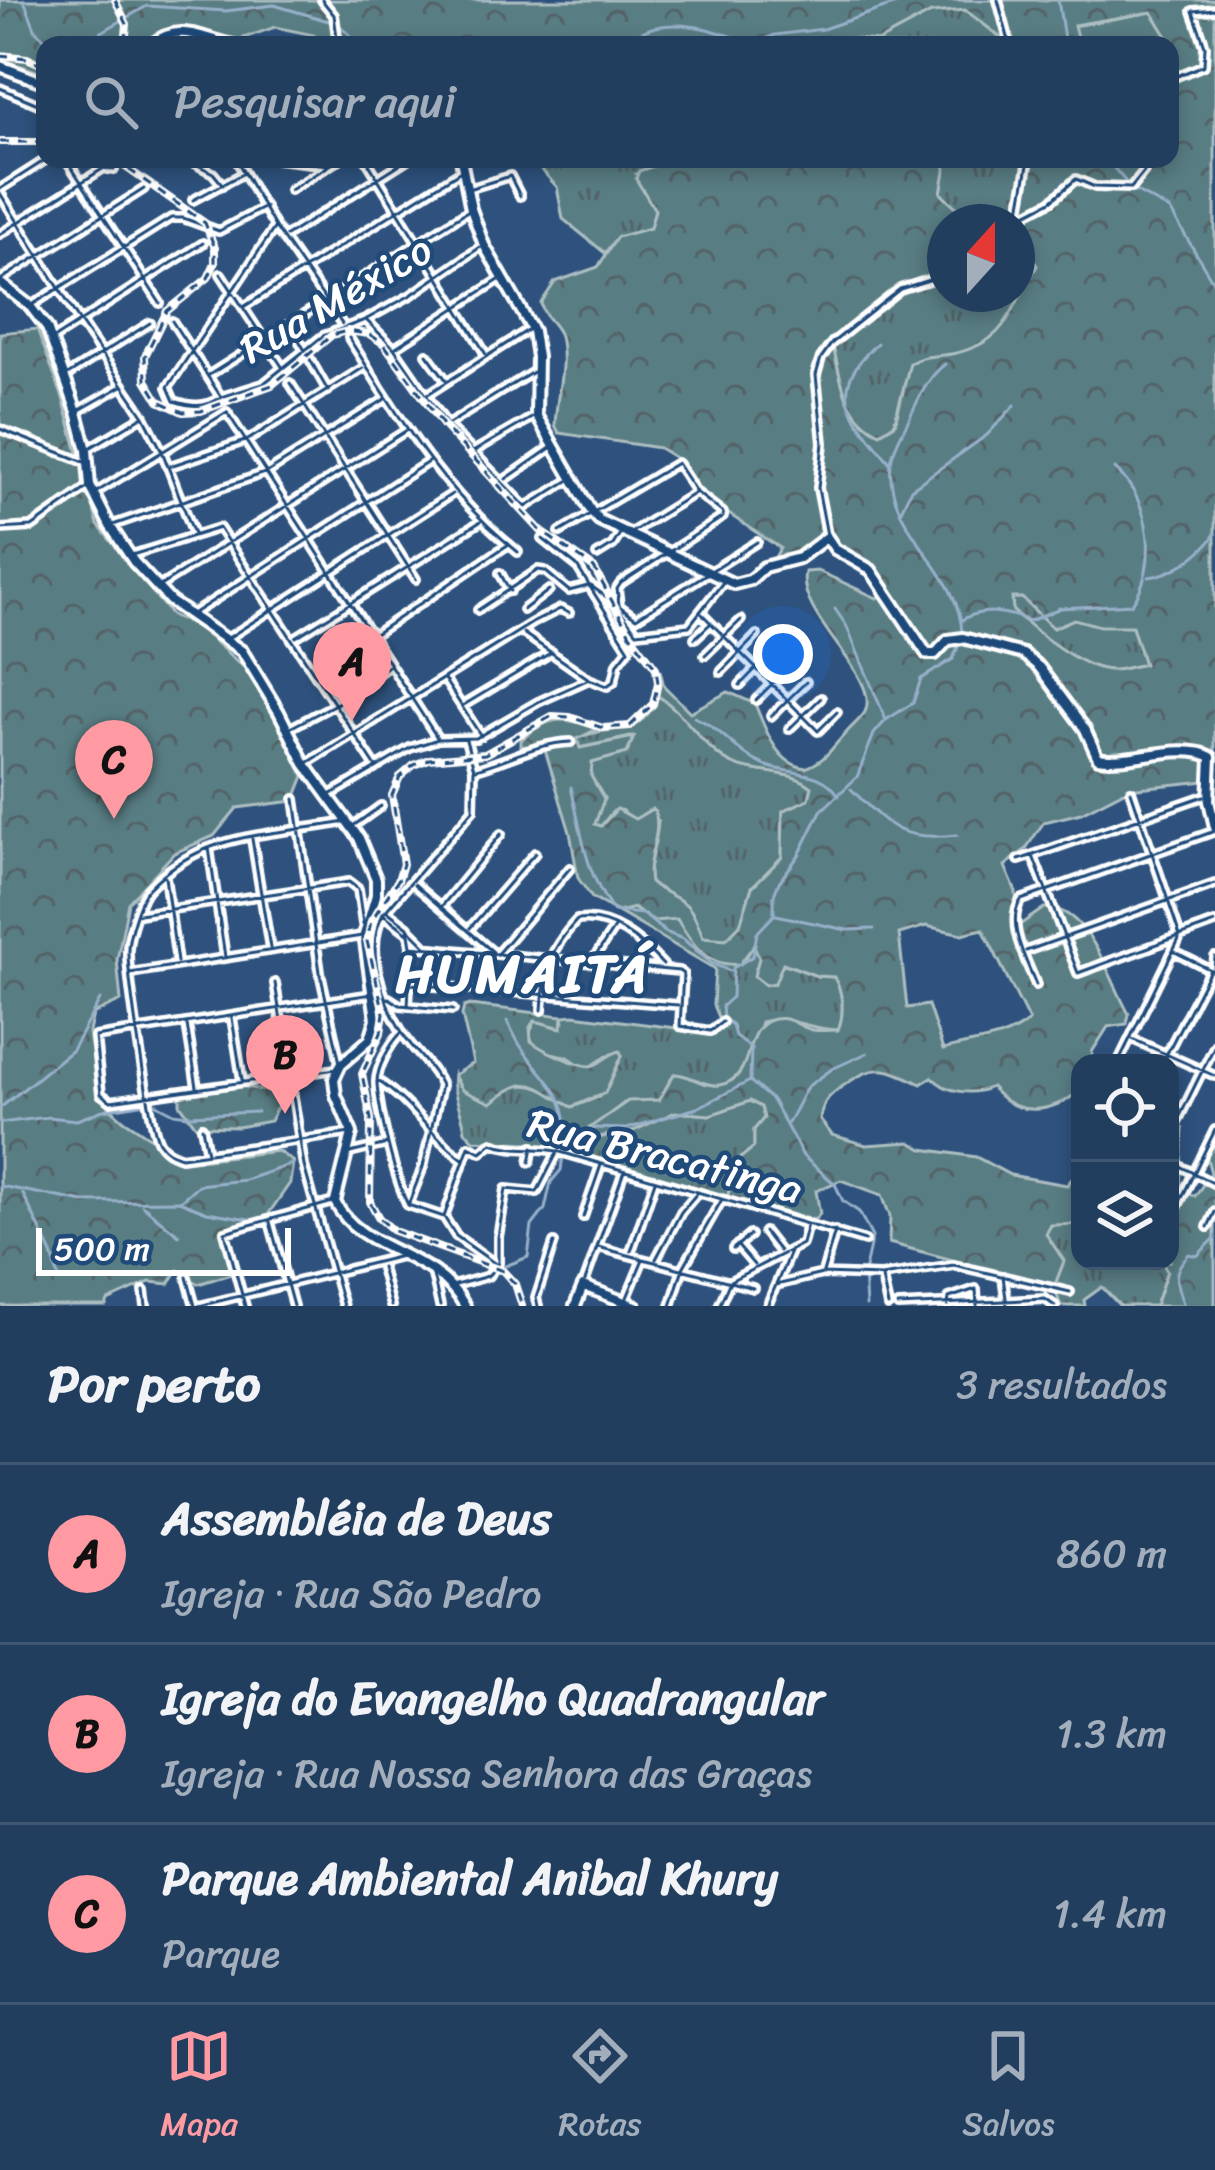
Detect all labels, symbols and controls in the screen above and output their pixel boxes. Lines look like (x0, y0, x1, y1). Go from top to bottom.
search box (36, 36, 1179, 168)
text: Pesquisar aqui (174, 62, 456, 142)
icon: search (78, 69, 144, 135)
north arrow (927, 204, 1035, 312)
street label: Rua México (225, 214, 447, 384)
pin: A (313, 622, 391, 721)
your location (753, 624, 813, 684)
pin: C (75, 720, 153, 819)
district label: HUMAITÁ (396, 926, 654, 1022)
pin: B (246, 1015, 324, 1114)
map controls (1071, 1054, 1179, 1270)
button: locate (1071, 1054, 1179, 1162)
street label: Rua Bracatinga (520, 1086, 810, 1226)
button: layers (1071, 1162, 1179, 1270)
text: 500 m (54, 1220, 150, 1278)
scale bar (36, 1222, 291, 1275)
text: Por perto (48, 1339, 261, 1429)
text: 3 resultados (956, 1350, 1167, 1419)
text: Assembléia de Deus (162, 1479, 551, 1559)
text: A (74, 1519, 100, 1588)
text: 860 m (1057, 1519, 1167, 1588)
text: Igreja · Rua São Pedro (162, 1559, 541, 1628)
text: Igreja do Evangelho Quadrangular (162, 1659, 824, 1739)
text: B (75, 1699, 99, 1768)
text: 1.3 km (1056, 1699, 1167, 1768)
text: Igreja · Rua Nossa Senhora das Graças (162, 1739, 812, 1808)
text: Parque Ambiental Anibal Khury (162, 1839, 778, 1919)
text: C (75, 1879, 99, 1948)
text: 1.4 km (1053, 1879, 1167, 1948)
text: Parque (162, 1919, 280, 1988)
tab: Mapa (160, 2023, 238, 2153)
tab: Rotas (559, 2023, 642, 2153)
tab: Salvos (962, 2023, 1055, 2153)

